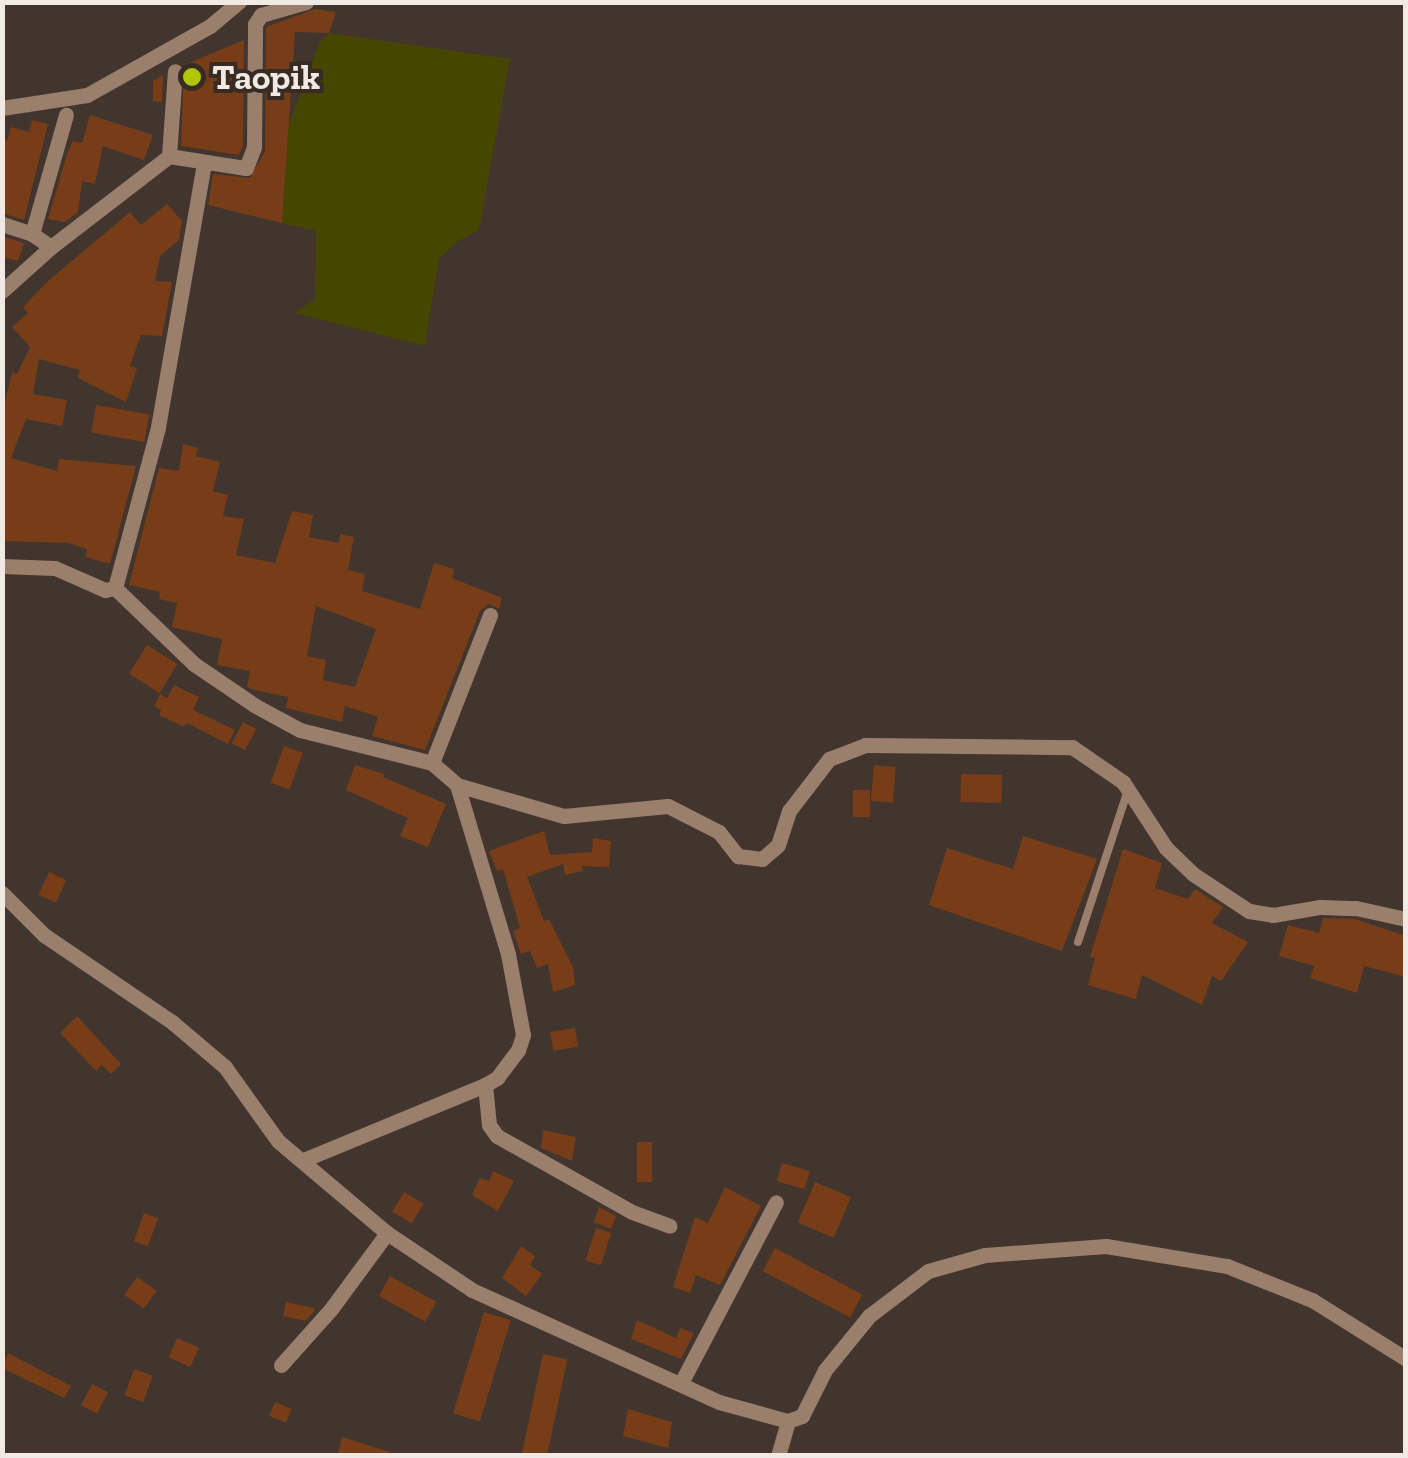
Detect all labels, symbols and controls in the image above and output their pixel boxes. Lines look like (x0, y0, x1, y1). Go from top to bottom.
place label: Taopik (212, 56, 320, 98)
marker: Taopik (181, 66, 203, 88)

